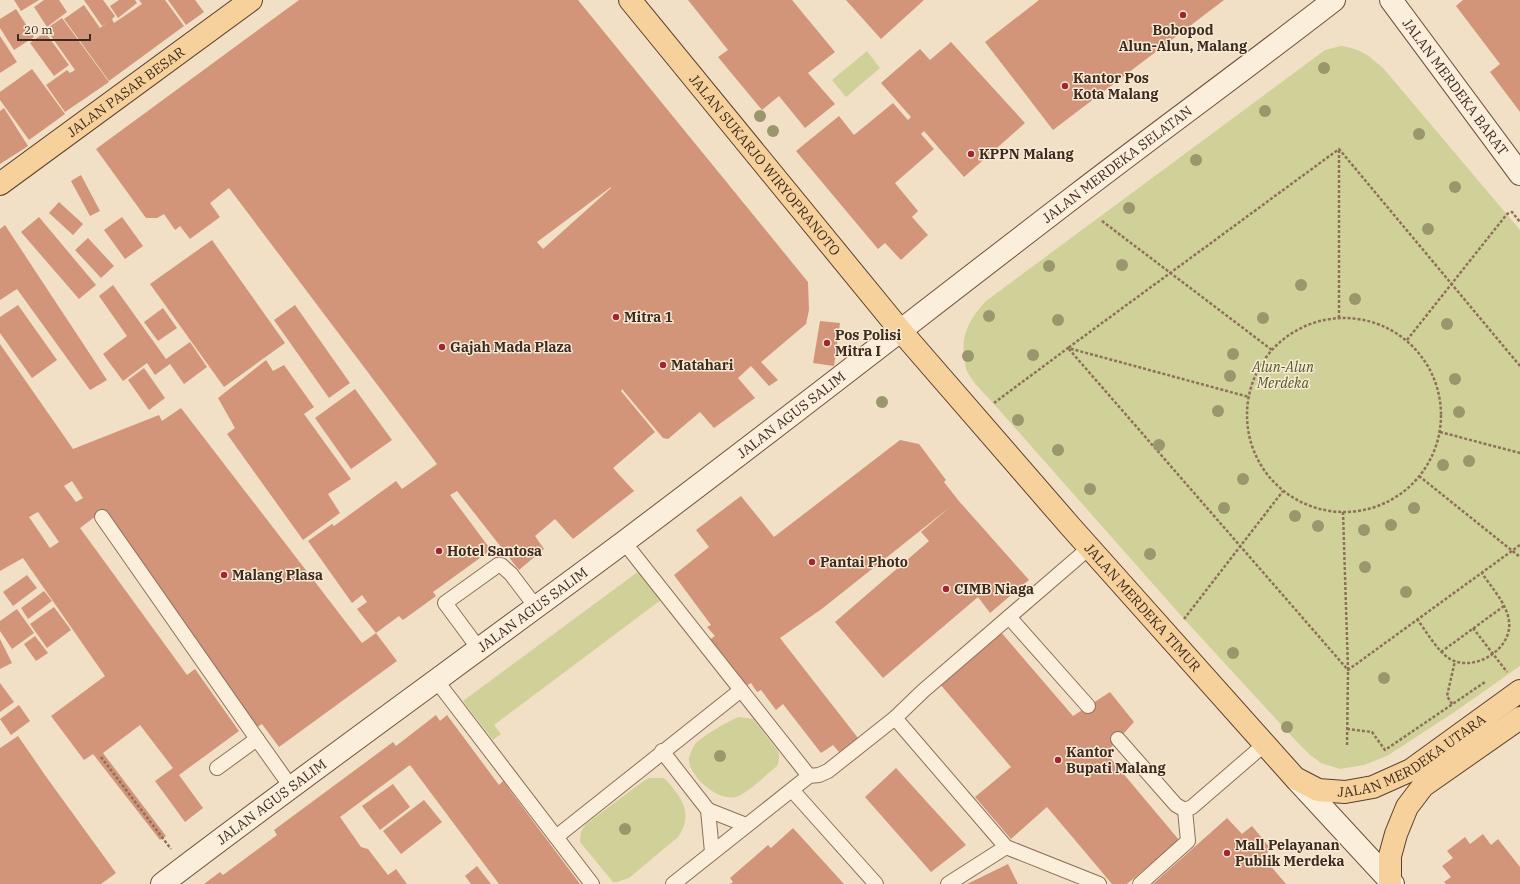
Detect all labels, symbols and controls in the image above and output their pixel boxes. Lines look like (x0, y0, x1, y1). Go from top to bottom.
marker: Bobopod Alun-Alun, Malang (1178, 10, 1188, 20)
street label: JALAN MERDEKA BARAT (1399, 15, 1512, 159)
scale bar (18, 16, 90, 42)
place label: Bobopod Alun-Alun, Malang (1119, 21, 1248, 55)
text: 20 m (24, 22, 53, 37)
street label: JALAN PASAR BESAR (63, 42, 189, 141)
place label: Kantor Pos Kota Malang (1073, 69, 1159, 103)
street label: JALAN SUKARJO WIRYOPRANOTO (685, 70, 844, 259)
marker: Kantor Pos Kota Malang (1060, 81, 1070, 91)
street label: JALAN MERDEKA SELATAN (1039, 102, 1196, 227)
place label: KPPN Malang (979, 145, 1074, 163)
marker: KPPN Malang (966, 149, 976, 159)
place label: Mitra 1 (624, 308, 673, 326)
marker: Mitra 1 (611, 312, 621, 322)
place label: Pos Polisi Mitra I (835, 326, 901, 360)
place label: Gajah Mada Plaza (450, 338, 572, 356)
marker: Pos Polisi Mitra I (822, 338, 832, 348)
marker: Gajah Mada Plaza (437, 342, 447, 352)
place label: Matahari (671, 356, 734, 374)
park label: Alun-Alun Merdeka (1251, 358, 1314, 392)
marker: Matahari (658, 360, 668, 370)
street label: JALAN AGUS SALIM (733, 367, 849, 462)
street label: JALAN MERDEKA TIMUR (1081, 539, 1205, 676)
place label: Hotel Santosa (447, 542, 542, 560)
marker: Hotel Santosa (434, 546, 444, 556)
place label: Pantai Photo (820, 553, 908, 571)
marker: Pantai Photo (807, 557, 817, 567)
street label: JALAN AGUS SALIM (474, 563, 591, 656)
place label: Malang Plasa (232, 566, 323, 584)
marker: Malang Plasa (219, 570, 229, 580)
place label: CIMB Niaga (954, 580, 1034, 598)
marker: CIMB Niaga (941, 584, 951, 594)
street label: JALAN MERDEKA UTARA (1337, 710, 1490, 801)
place label: Kantor Bupati Malang (1066, 743, 1166, 777)
street label: JALAN AGUS SALIM (213, 755, 330, 848)
marker: Kantor Bupati Malang (1053, 755, 1063, 765)
place label: Mall Pelayanan Publik Merdeka (1235, 836, 1344, 870)
marker: Mall Pelayanan Publik Merdeka (1222, 848, 1232, 858)

